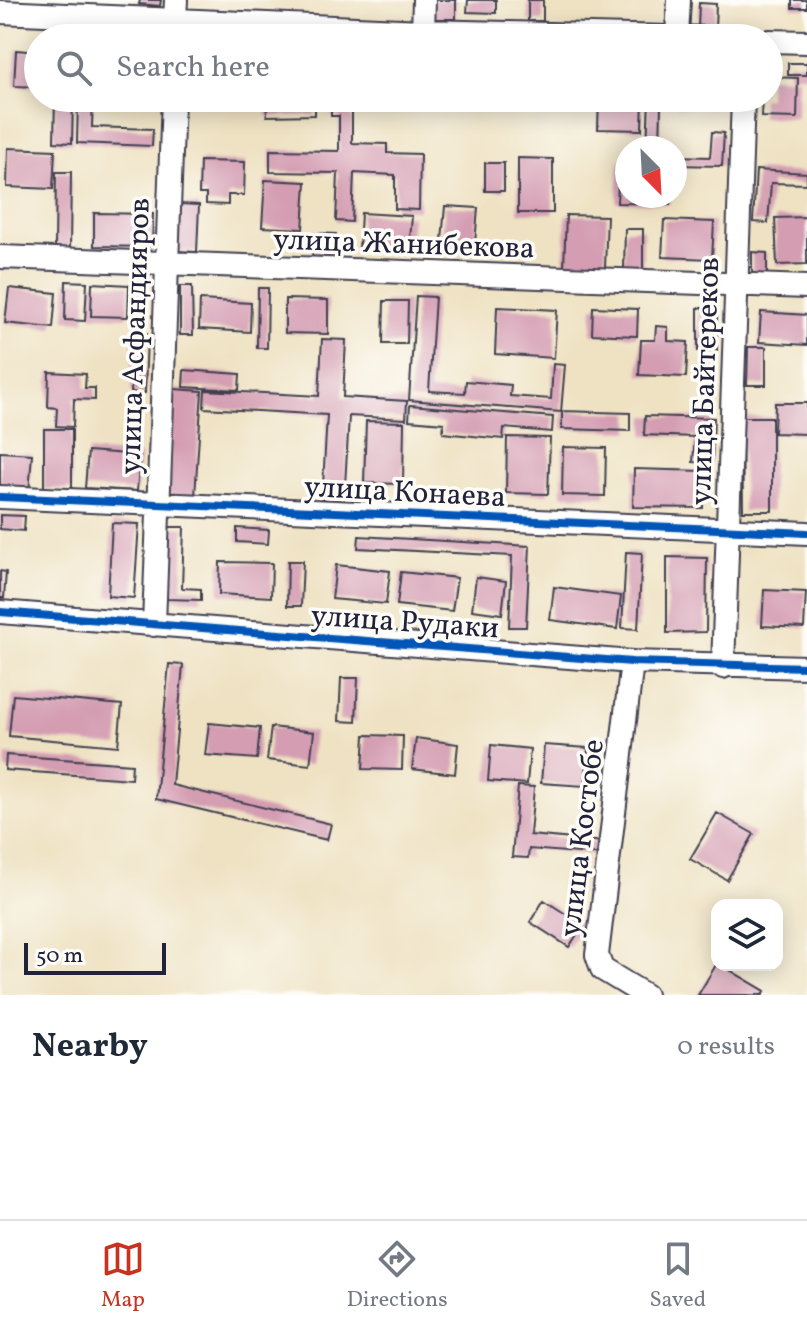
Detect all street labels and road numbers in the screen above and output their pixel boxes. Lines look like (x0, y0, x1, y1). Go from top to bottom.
street label: улица Асфандияров (110, 197, 162, 475)
street label: улица Жанибекова (272, 219, 536, 271)
street label: улица Байтереков (681, 256, 731, 506)
street label: улица Конаева (303, 467, 507, 519)
street label: улица Рудаки (309, 595, 500, 651)
street label: улица Костобе (550, 737, 616, 940)

